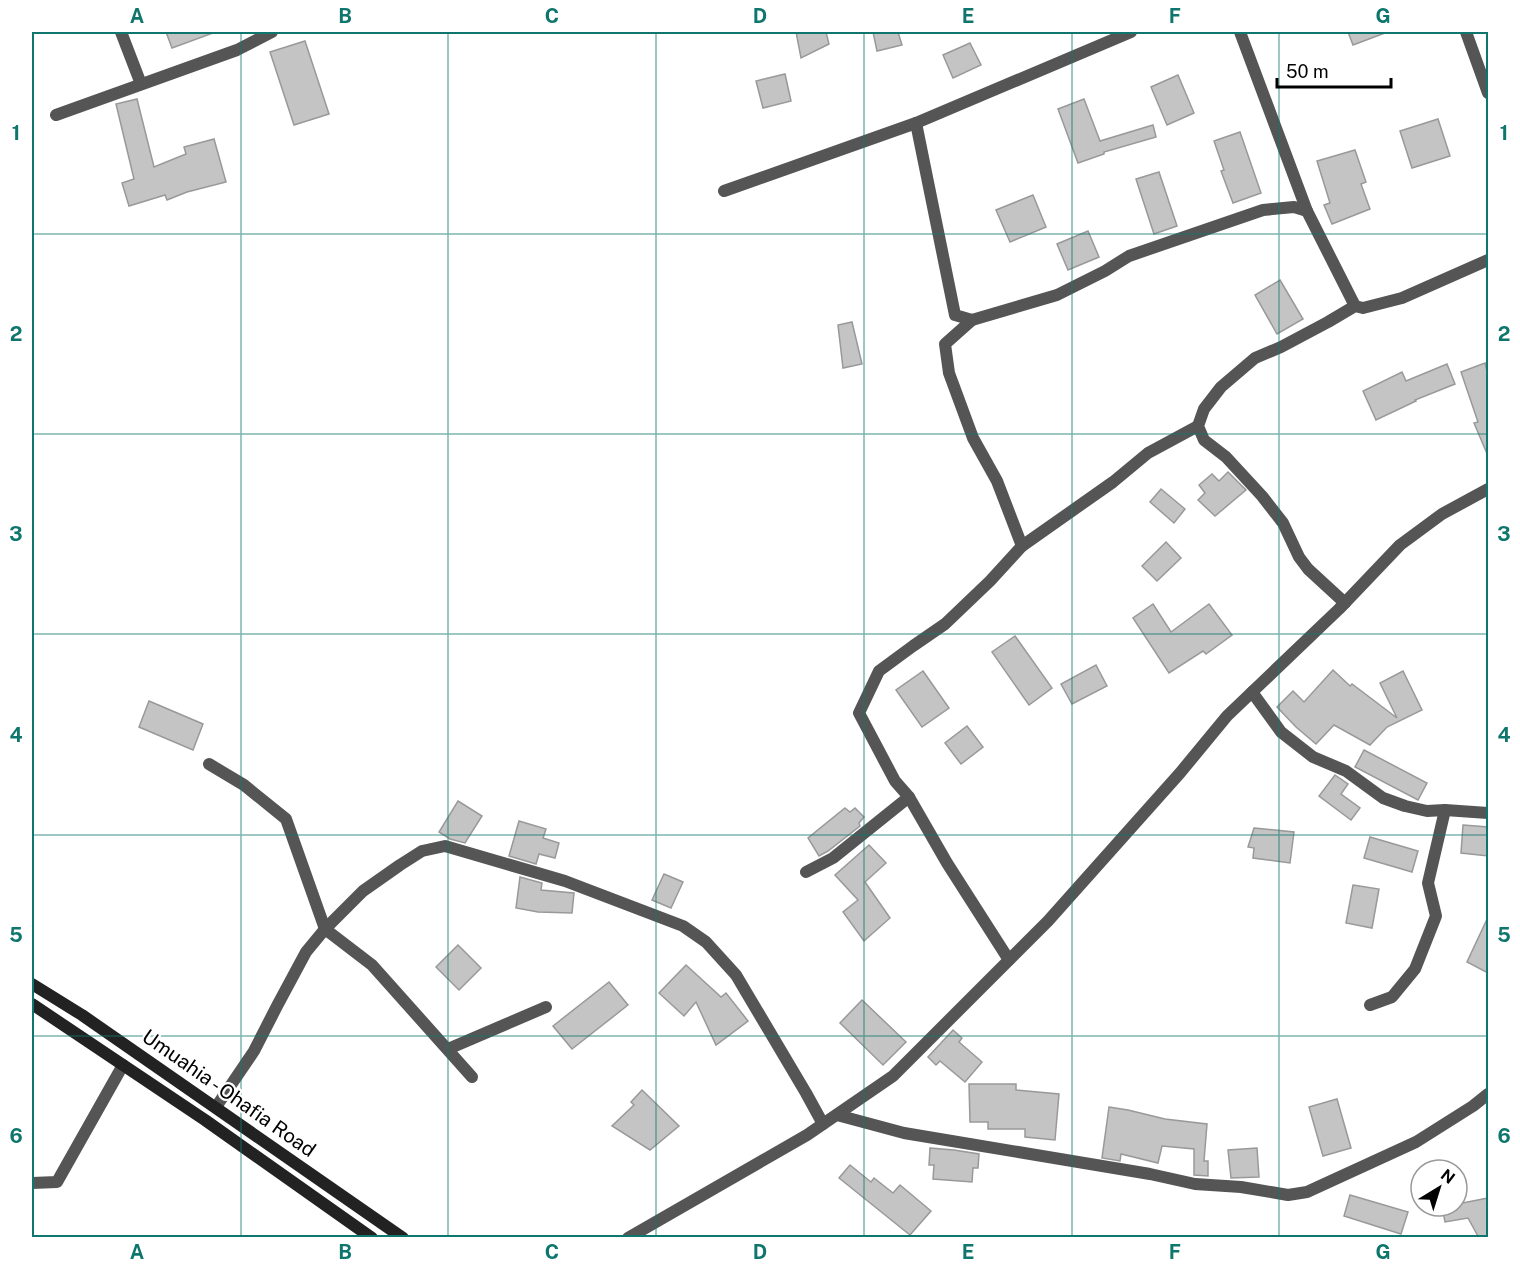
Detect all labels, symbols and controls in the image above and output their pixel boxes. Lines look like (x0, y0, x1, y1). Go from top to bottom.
text: A (130, 4, 144, 28)
text: B (338, 4, 352, 28)
text: C (545, 4, 559, 28)
text: D (753, 4, 767, 28)
text: E (962, 4, 974, 28)
text: F (1169, 4, 1181, 28)
text: G (1375, 4, 1391, 28)
scale bar (1277, 51, 1391, 89)
text: 50 m (1286, 61, 1329, 82)
text: 1 (12, 121, 20, 145)
text: 1 (1500, 121, 1508, 145)
text: 2 (10, 322, 22, 346)
text: 2 (1498, 322, 1510, 346)
text: 3 (9, 522, 23, 546)
text: 3 (1497, 522, 1511, 546)
text: 4 (9, 723, 23, 747)
text: 4 (1497, 723, 1511, 747)
text: 5 (9, 923, 23, 947)
text: 5 (1497, 923, 1511, 947)
street label: Umuahia - Ohafia Road (138, 1024, 320, 1162)
text: 6 (9, 1124, 23, 1148)
text: 6 (1497, 1124, 1511, 1148)
north arrow (1409, 1158, 1469, 1218)
text: N (1437, 1165, 1459, 1188)
text: A (130, 1240, 144, 1264)
text: B (338, 1240, 352, 1264)
text: C (545, 1240, 559, 1264)
text: D (753, 1240, 767, 1264)
text: E (962, 1240, 974, 1264)
text: F (1169, 1240, 1181, 1264)
text: G (1375, 1240, 1391, 1264)

